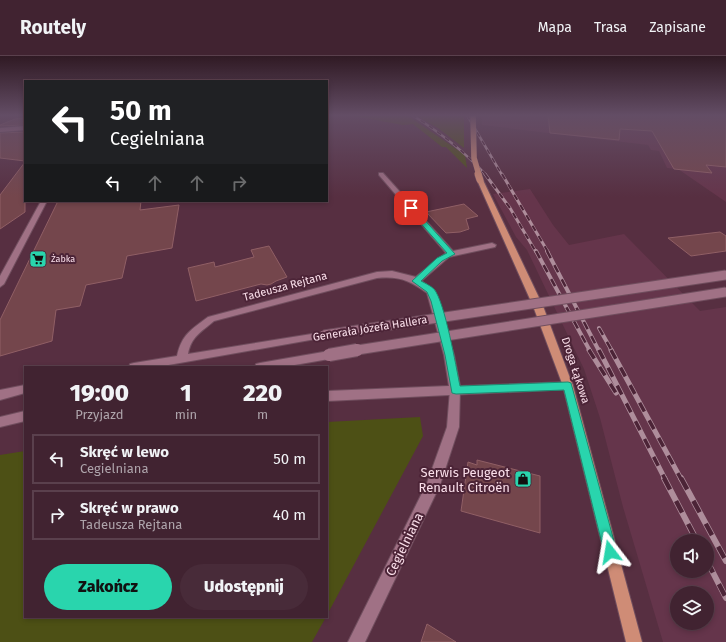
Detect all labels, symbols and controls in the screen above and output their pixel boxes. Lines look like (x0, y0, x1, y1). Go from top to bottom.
text: Routely (20, 16, 86, 39)
text: Mapa (538, 19, 572, 36)
text: Trasa (594, 19, 627, 36)
text: Zapisane (649, 19, 706, 36)
text: 50 m (110, 94, 172, 127)
icon: left (44, 96, 96, 148)
text: Cegielniana (110, 128, 205, 150)
icon: left (102, 172, 124, 194)
icon: ahead (144, 172, 166, 194)
icon: ahead (186, 172, 208, 194)
icon: right (228, 172, 250, 194)
pin (394, 191, 428, 225)
icon: arrive (400, 197, 422, 219)
supermarket icon: Żabka (28, 249, 48, 269)
place label: Żabka (51, 254, 75, 264)
street label: Tadeusza Rejtana (242, 269, 329, 304)
street label: Generała Józefa Hallera (312, 313, 428, 344)
street label: Droga Łąkowa (559, 335, 592, 405)
text: 19:00 (70, 379, 129, 407)
text: 1 (180, 379, 192, 407)
text: 220 (243, 379, 282, 407)
text: Przyjazd (75, 407, 124, 422)
text: min (175, 407, 197, 422)
text: m (257, 407, 268, 422)
text: Skręć w lewo (80, 443, 169, 461)
icon: left (46, 448, 68, 470)
text: 50 m (273, 450, 306, 468)
text: Cegielniana (80, 461, 148, 476)
place label: Serwis Peugeot Renault Citroën (418, 465, 510, 495)
shop icon: Serwis Peugeot Renault Citroën (513, 469, 533, 489)
text: Skręć w prawo (80, 499, 179, 517)
icon: right (46, 504, 68, 526)
text: 40 m (273, 506, 306, 524)
street label: Cegielniana (383, 510, 426, 578)
text: Tadeusza Rejtana (80, 517, 182, 532)
position arrow (589, 531, 631, 573)
map controls (670, 534, 714, 630)
button: sound (670, 534, 714, 578)
button: Zakończ (44, 564, 172, 610)
button: Udostępnij (180, 564, 308, 610)
button: layers (670, 586, 714, 630)

